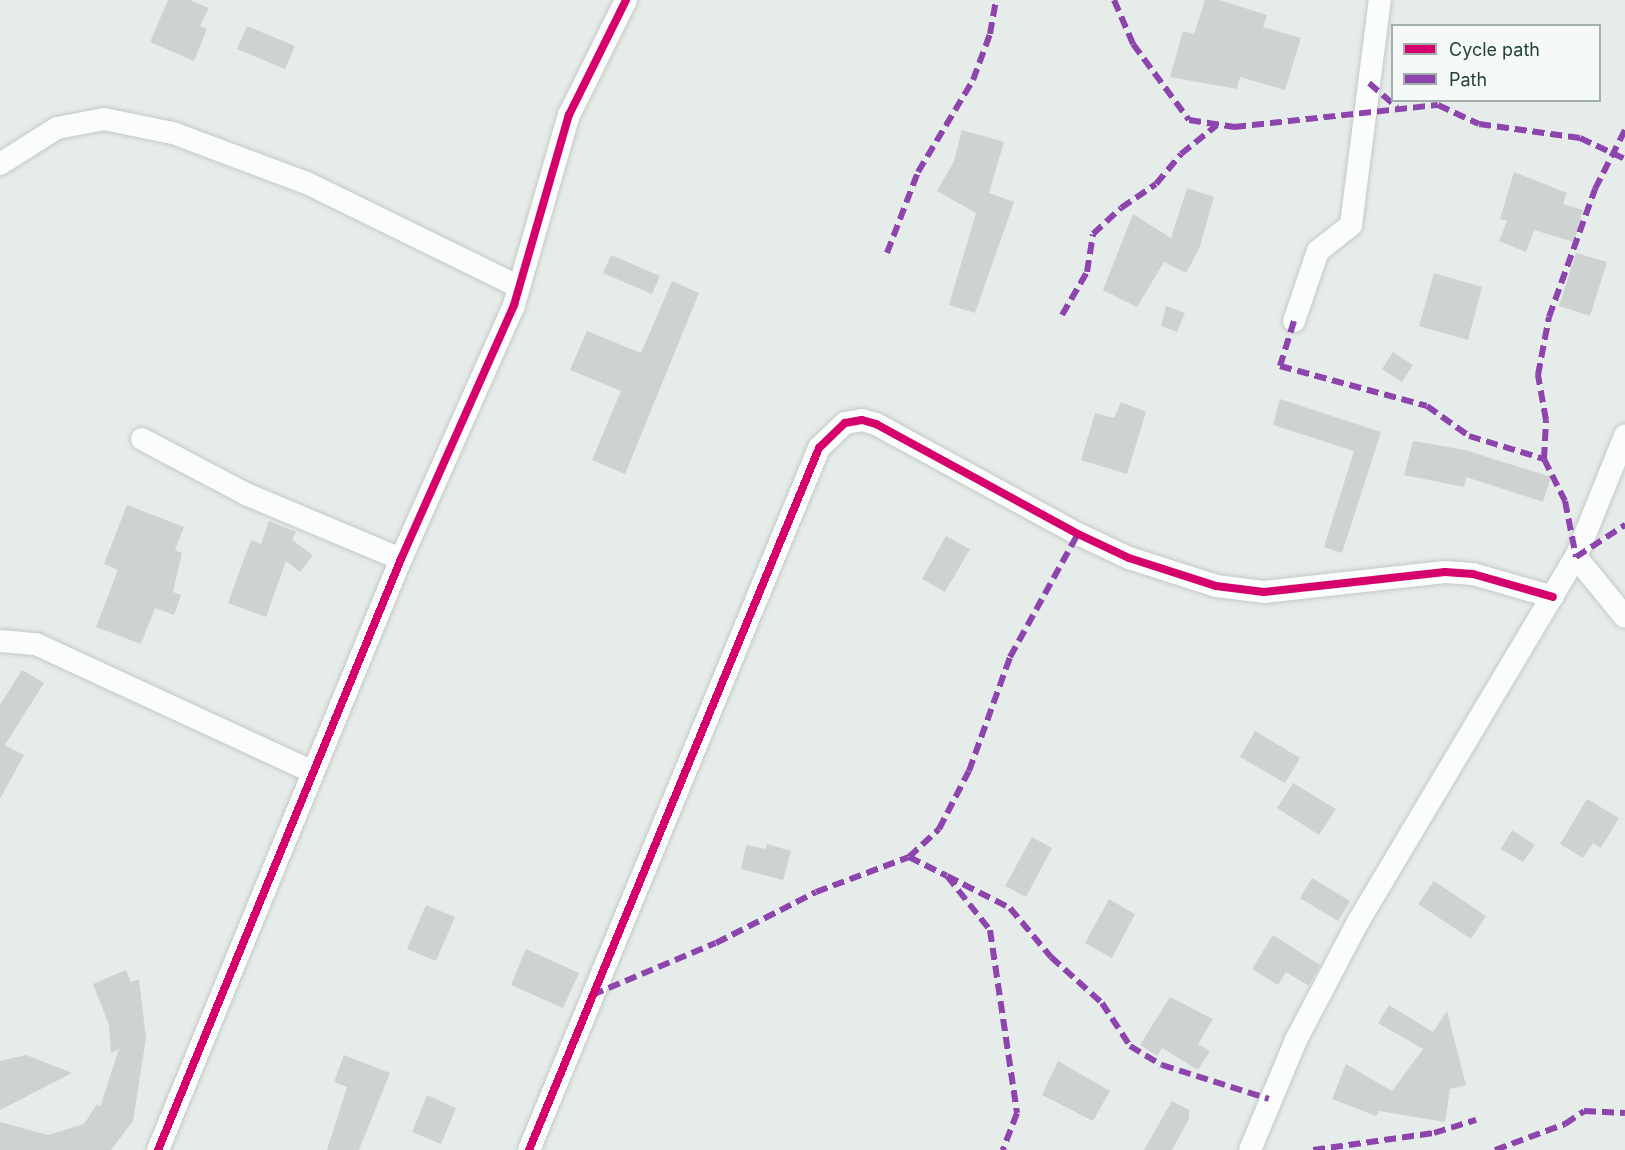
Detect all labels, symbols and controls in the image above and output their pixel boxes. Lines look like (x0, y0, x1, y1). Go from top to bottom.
legend (1391, 24, 1601, 102)
text: Cycle path (1449, 39, 1540, 60)
text: Path (1449, 69, 1487, 90)

